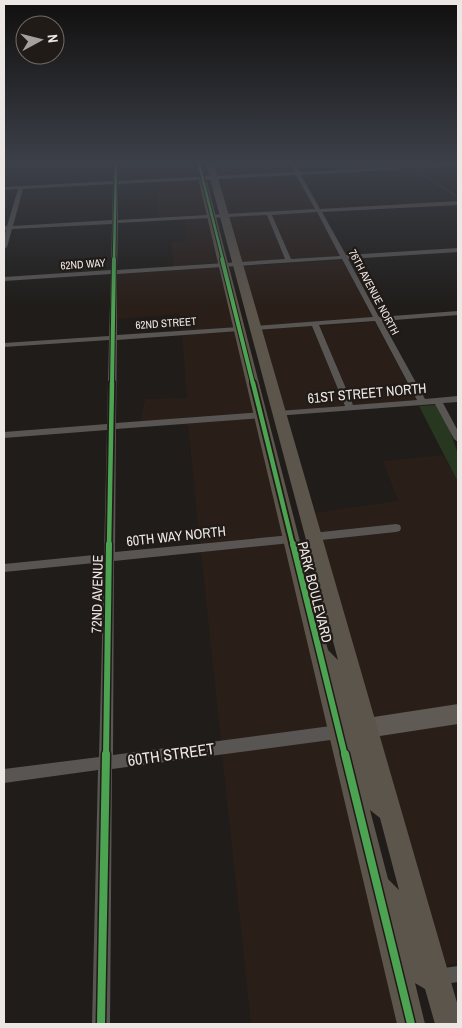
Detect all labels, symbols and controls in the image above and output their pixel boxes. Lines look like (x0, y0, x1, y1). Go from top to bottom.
north arrow (15, 15, 65, 65)
text: N (43, 33, 62, 44)
street label: 76TH AVENUE NORTH (346, 247, 402, 337)
street label: 62ND WAY (60, 255, 106, 273)
street label: 62ND STREET (135, 314, 197, 332)
street label: 61ST STREET NORTH (307, 379, 427, 407)
street label: 60TH WAY NORTH (125, 522, 227, 550)
street label: PARK BOULEVARD (294, 540, 336, 644)
street label: 72ND AVENUE (87, 555, 107, 633)
street label: 60TH STREET (126, 737, 216, 771)

